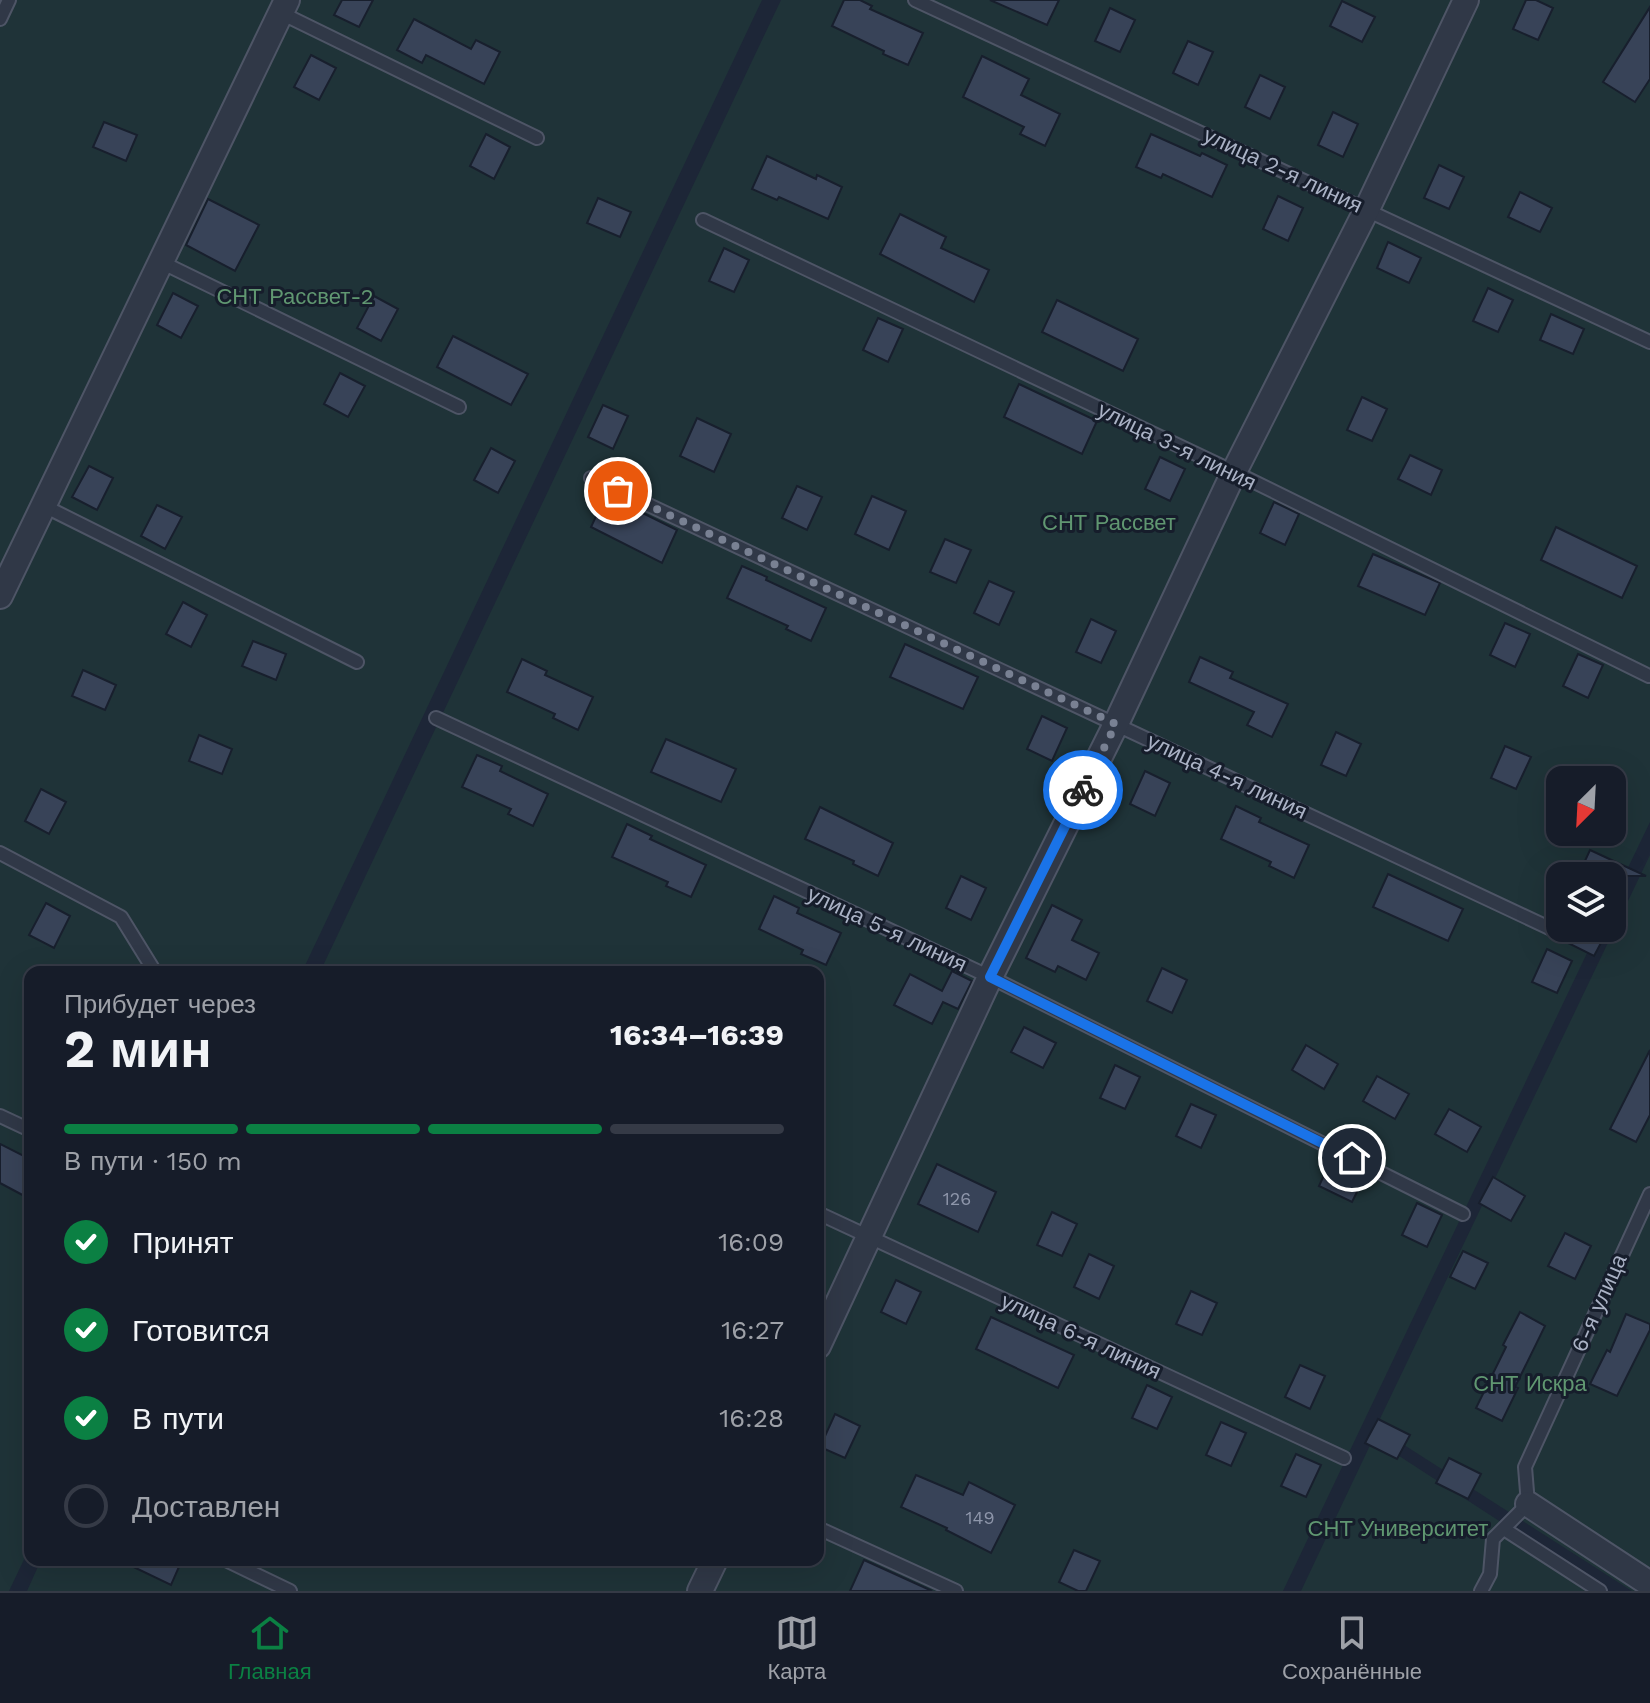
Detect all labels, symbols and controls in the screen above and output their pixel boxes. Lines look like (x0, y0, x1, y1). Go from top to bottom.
street label: улица 2-я линия (1200, 122, 1366, 218)
park label: СНТ Рассвет-2 (216, 284, 374, 309)
street label: улица 3-я линия (1094, 397, 1260, 495)
pin (584, 457, 652, 525)
icon: bag (596, 469, 640, 513)
park label: СНТ Рассвет (1042, 510, 1176, 535)
street label: улица 4-я линия (1143, 728, 1311, 824)
courier (1043, 750, 1123, 830)
north arrow (1546, 766, 1626, 846)
map controls (1546, 766, 1626, 942)
icon: bike (1061, 768, 1105, 812)
button: layers (1546, 862, 1626, 942)
street label: улица 5-я линия (803, 881, 971, 977)
text: Прибудет через (64, 989, 256, 1019)
text: 16:34–16:39 (610, 1017, 784, 1052)
text: 2 мин (64, 1019, 212, 1080)
pin (1318, 1124, 1386, 1192)
icon: home (1330, 1136, 1374, 1180)
text: В пути · 150 m (64, 1146, 242, 1176)
house number: 126 (943, 1188, 971, 1209)
icon: check (64, 1220, 108, 1264)
text: Принят (132, 1225, 234, 1260)
text: 16:09 (718, 1227, 784, 1257)
street label: 6-я улица (1566, 1249, 1632, 1356)
street label: улица 6-я линия (997, 1288, 1165, 1384)
icon: check (64, 1308, 108, 1352)
text: Готовится (132, 1313, 270, 1348)
text: 16:27 (721, 1315, 784, 1345)
park label: СНТ Искра (1473, 1371, 1588, 1396)
icon: check (64, 1396, 108, 1440)
text: В пути (132, 1401, 224, 1436)
text: 16:28 (719, 1403, 784, 1433)
text: Доставлен (132, 1489, 280, 1524)
house number: 149 (965, 1507, 995, 1528)
park label: СНТ Университет (1308, 1516, 1488, 1541)
tab: Главная (228, 1611, 312, 1685)
tab: Карта (767, 1611, 826, 1685)
tab: Сохранённые (1282, 1611, 1422, 1685)

